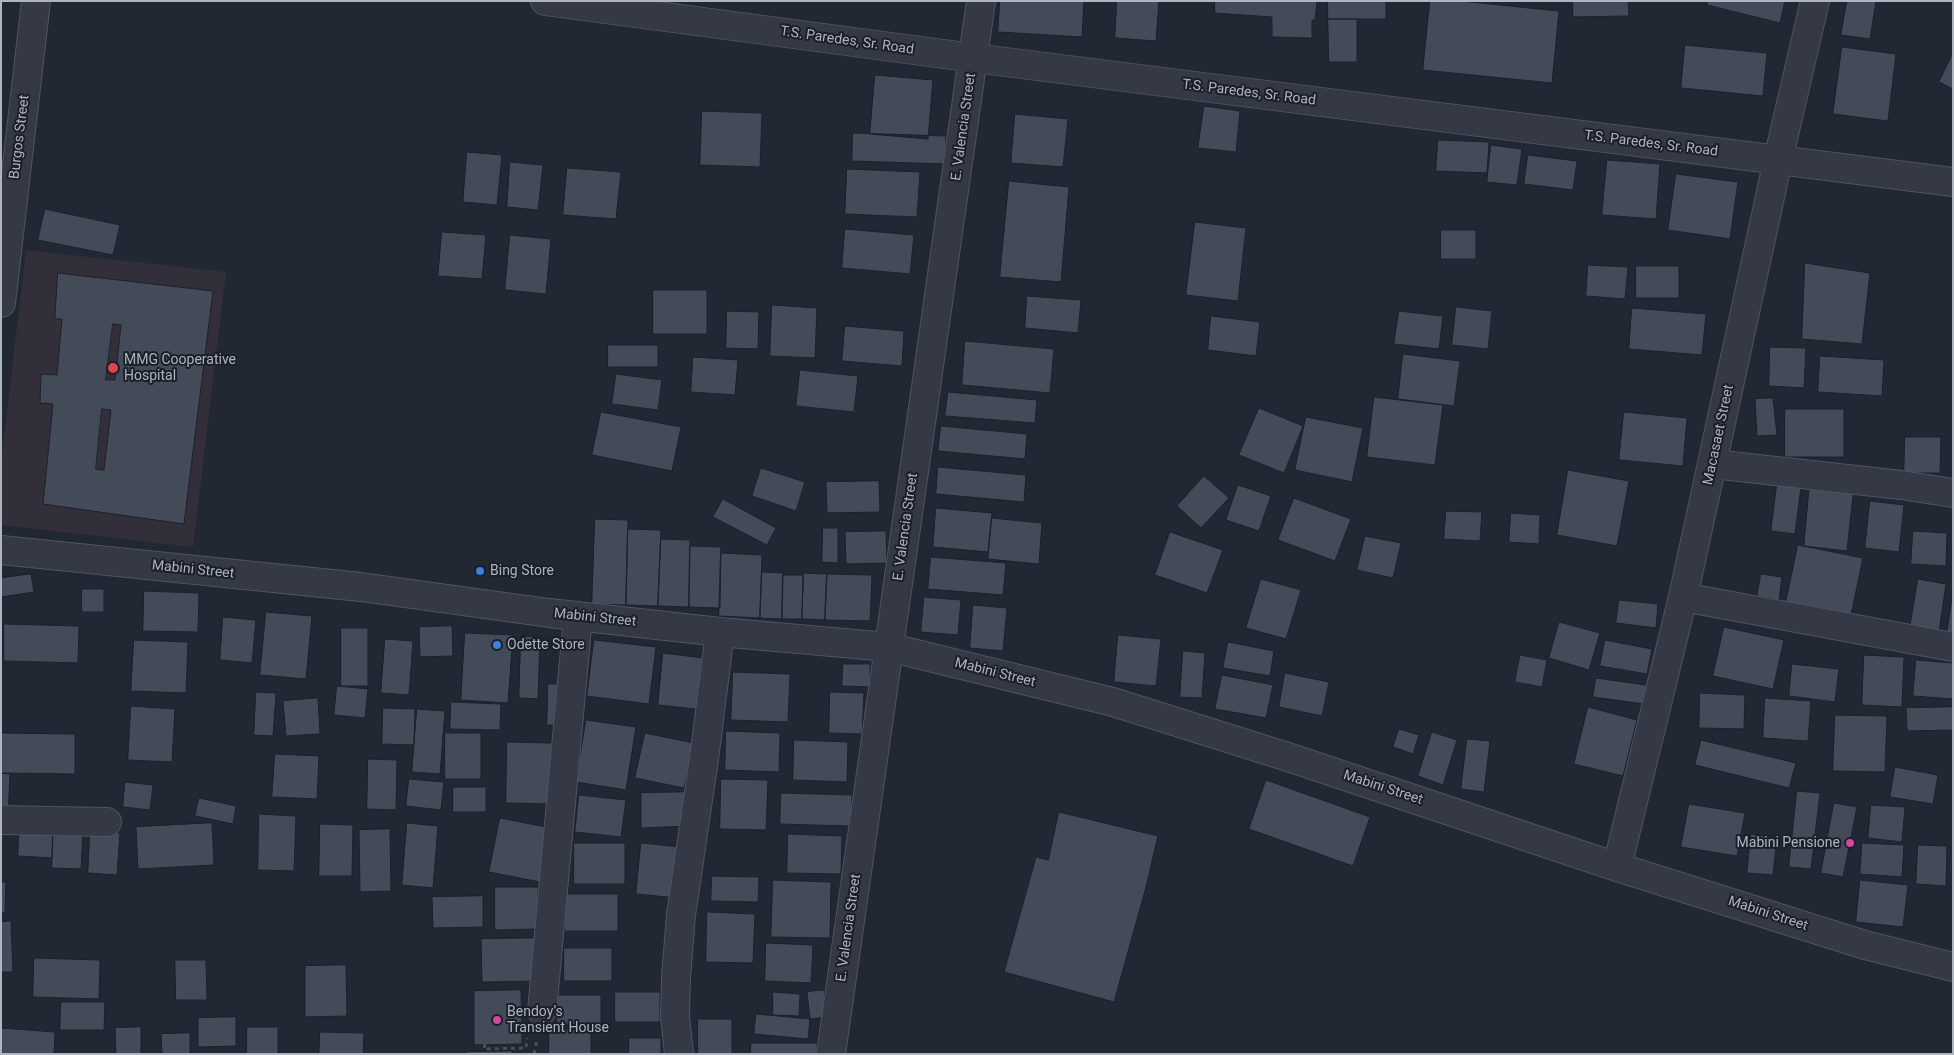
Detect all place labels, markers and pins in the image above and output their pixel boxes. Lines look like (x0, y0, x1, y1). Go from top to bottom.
place label: MMG Cooperative Hospital (124, 352, 236, 384)
marker: MMG Cooperative Hospital (106, 361, 120, 375)
place label: Bing Store (490, 563, 554, 579)
marker: Bing Store (474, 565, 486, 577)
place label: Odette Store (507, 637, 585, 653)
marker: Odette Store (491, 639, 503, 651)
place label: Mabini Pensione (1737, 835, 1840, 851)
marker: Mabini Pensione (1844, 837, 1856, 849)
place label: Bendoy’s Transient House (507, 1004, 609, 1036)
marker: Bendoy’s Transient House (491, 1014, 503, 1026)

